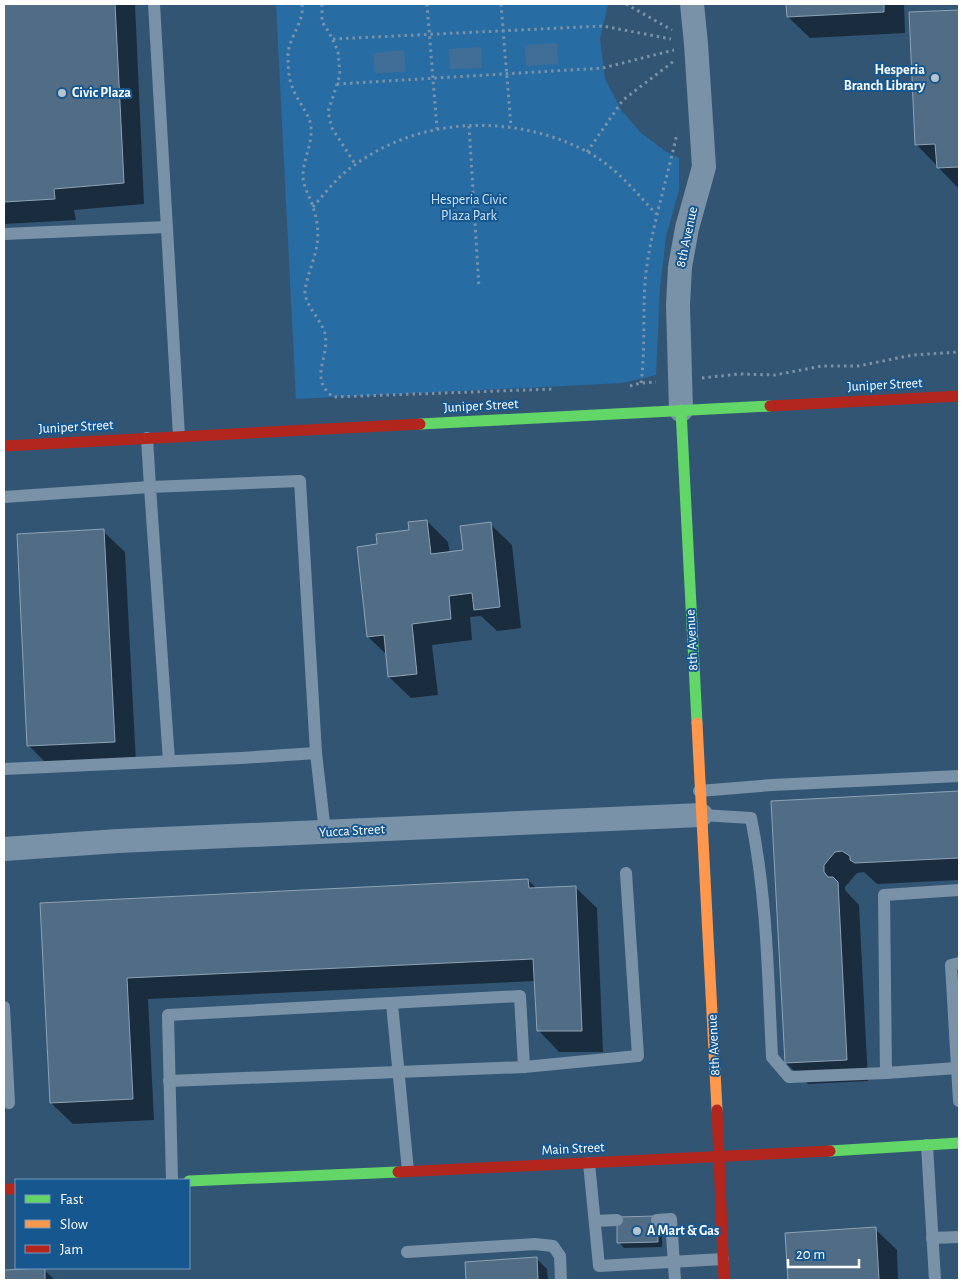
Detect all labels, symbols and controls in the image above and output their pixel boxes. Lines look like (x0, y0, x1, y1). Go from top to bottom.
place label: Hesperia Branch Library (844, 63, 926, 93)
marker: Hesperia Branch Library (929, 72, 941, 84)
place label: Civic Plaza (72, 86, 131, 100)
marker: Civic Plaza (56, 87, 68, 99)
park label: Hesperia Civic Plaza Park (431, 193, 508, 223)
street label: 8th Avenue (674, 205, 700, 269)
street label: Juniper Street (847, 376, 923, 394)
street label: Juniper Street (443, 397, 519, 415)
street label: Juniper Street (38, 418, 114, 436)
street label: 8th Avenue (683, 609, 701, 671)
street label: Yucca Street (319, 822, 386, 840)
street label: 8th Avenue (705, 1014, 723, 1076)
street label: Main Street (541, 1140, 605, 1158)
legend (15, 1179, 190, 1269)
text: Fast (60, 1192, 84, 1207)
text: Slow (60, 1217, 88, 1232)
place label: A Mart & Gas (647, 1224, 719, 1238)
marker: A Mart & Gas (631, 1225, 643, 1237)
scale bar (788, 1236, 859, 1268)
text: Jam (60, 1242, 83, 1257)
text: 20 m (796, 1247, 825, 1262)

